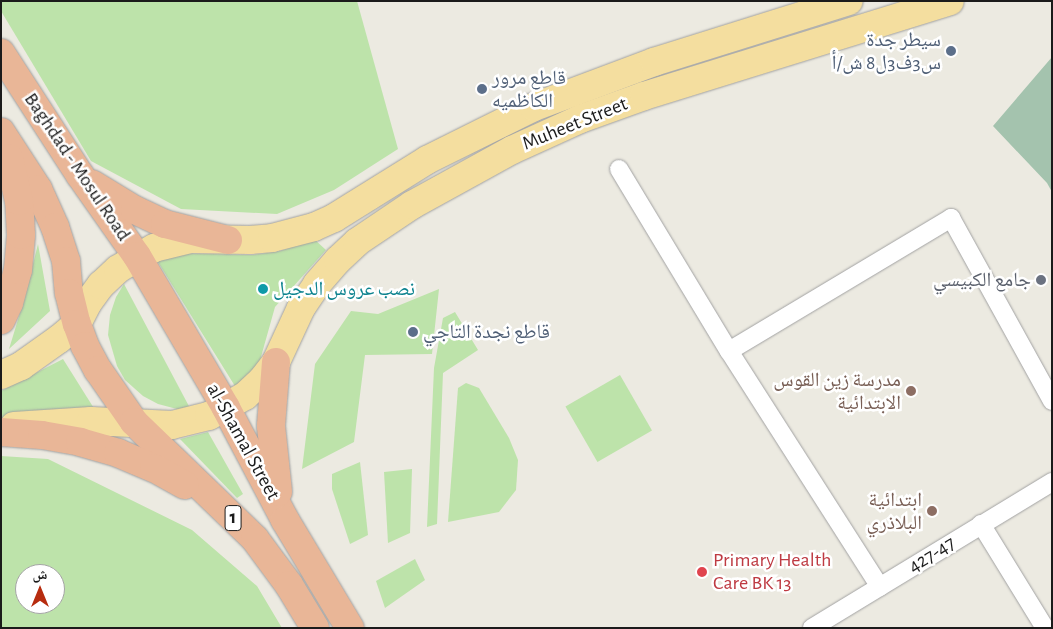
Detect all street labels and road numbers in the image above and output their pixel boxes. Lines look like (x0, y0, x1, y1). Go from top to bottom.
street label: Baghdad - Mosul Road (19, 88, 135, 246)
street label: Muheet Street (519, 92, 631, 156)
street label: al-Shamal Street (201, 380, 285, 504)
road number: 1 (224, 502, 242, 534)
street label: 427-47 (904, 531, 960, 579)

